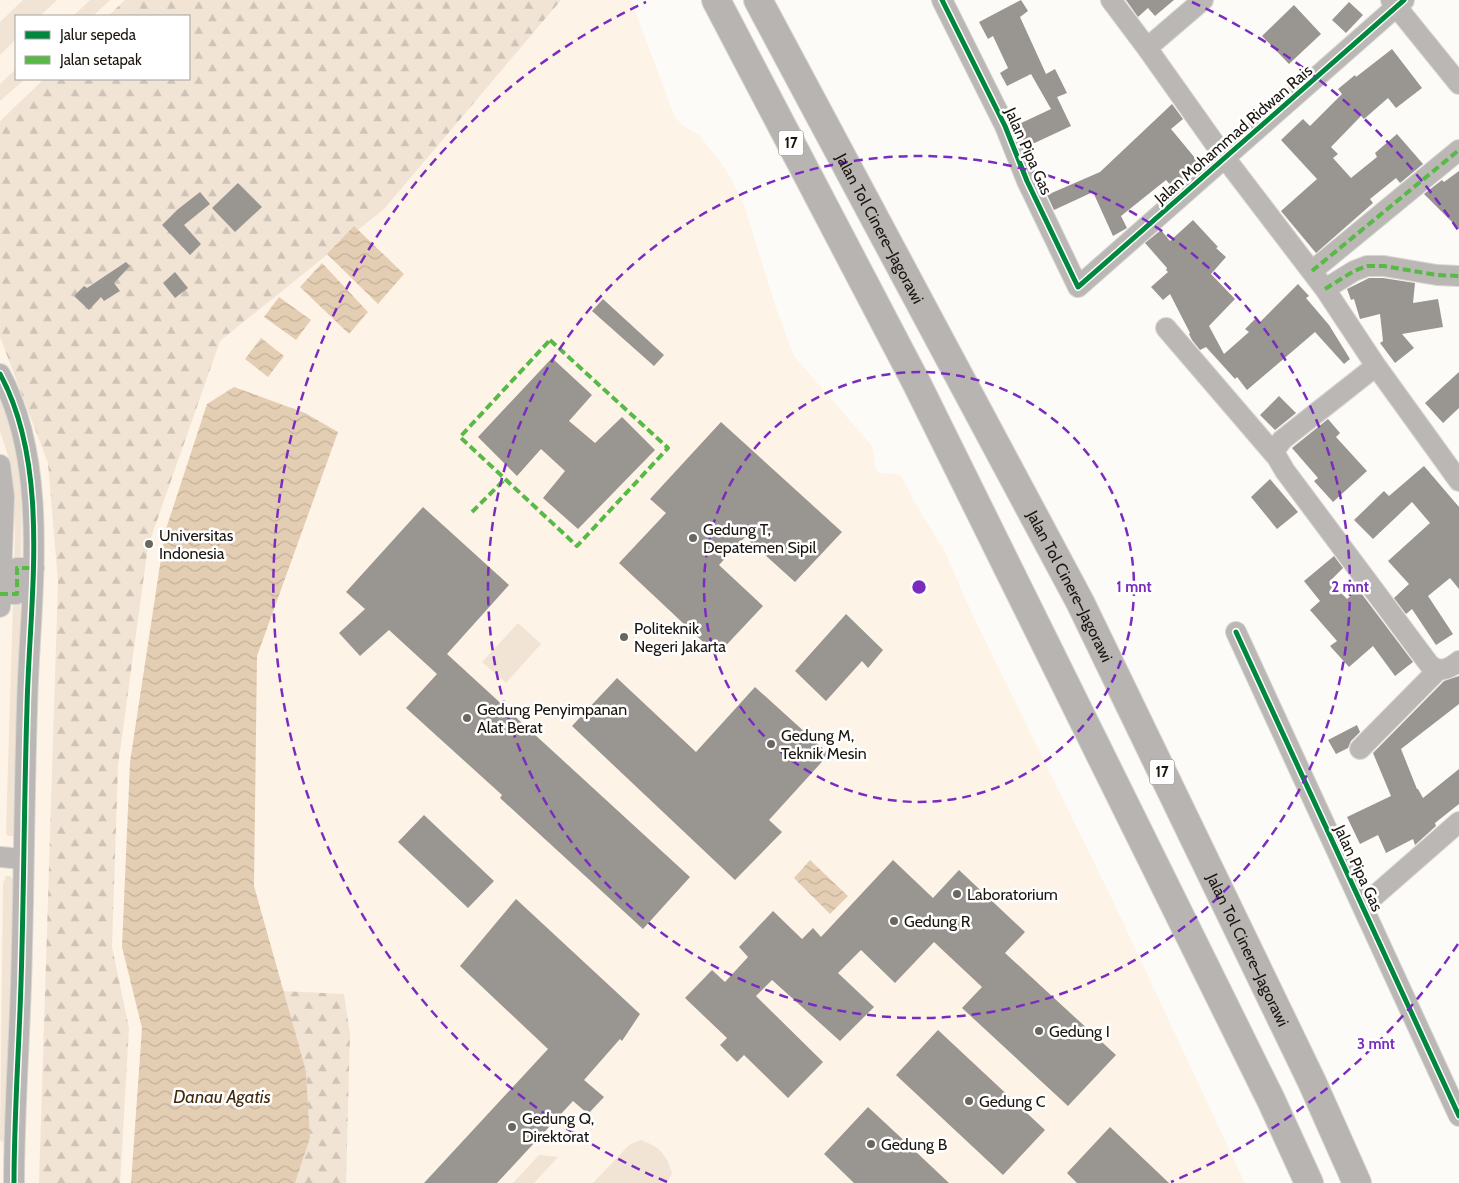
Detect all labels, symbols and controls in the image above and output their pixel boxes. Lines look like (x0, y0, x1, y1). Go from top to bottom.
legend (15, 15, 190, 80)
text: Jalur sepeda (59, 26, 137, 44)
text: Jalan setapak (59, 51, 142, 69)
street label: Jalan Mohammad Ridwan Rais (1150, 61, 1316, 209)
street label: Jalan Pipa Gas (1000, 104, 1056, 198)
road number: 17 (778, 130, 804, 156)
street label: Jalan Tol Cinere–Jagorawi (831, 149, 928, 307)
street label: Jalan Tol Cinere–Jagorawi (1022, 506, 1116, 665)
place label: Gedung T, Depatemen Sipil (703, 520, 816, 557)
place label: Universitas Indonesia (159, 526, 234, 563)
marker: Gedung T, Depatemen Sipil (687, 532, 699, 544)
marker: Universitas Indonesia (143, 538, 155, 550)
centre of rings (910, 578, 928, 596)
text: 1 mnt (1116, 578, 1152, 596)
text: 2 mnt (1331, 578, 1369, 596)
place label: Politeknik Negeri Jakarta (634, 619, 726, 656)
marker: Politeknik Negeri Jakarta (618, 631, 630, 643)
place label: Gedung Penyimpanan Alat Berat (477, 700, 627, 737)
marker: Gedung Penyimpanan Alat Berat (461, 712, 473, 724)
place label: Gedung M, Teknik Mesin (781, 726, 867, 763)
marker: Gedung M, Teknik Mesin (765, 738, 777, 750)
road number: 17 (1150, 760, 1174, 784)
street label: Jalan Pipa Gas (1330, 821, 1387, 915)
street label: Jalan Tol Cinere–Jagorawi (1202, 870, 1293, 1030)
place label: Laboratorium (967, 885, 1058, 904)
marker: Laboratorium (951, 888, 963, 900)
place label: Gedung R (904, 912, 971, 931)
marker: Gedung R (888, 915, 900, 927)
place label: Gedung I (1049, 1022, 1110, 1041)
marker: Gedung I (1033, 1025, 1045, 1037)
text: 3 mnt (1357, 1035, 1395, 1053)
water label: Danau Agatis (173, 1086, 271, 1108)
place label: Gedung C (979, 1092, 1046, 1111)
marker: Gedung C (963, 1095, 975, 1107)
place label: Gedung Q, Direktorat (522, 1109, 594, 1146)
marker: Gedung Q, Direktorat (506, 1121, 518, 1133)
place label: Gedung B (881, 1135, 948, 1154)
marker: Gedung B (865, 1138, 877, 1150)

